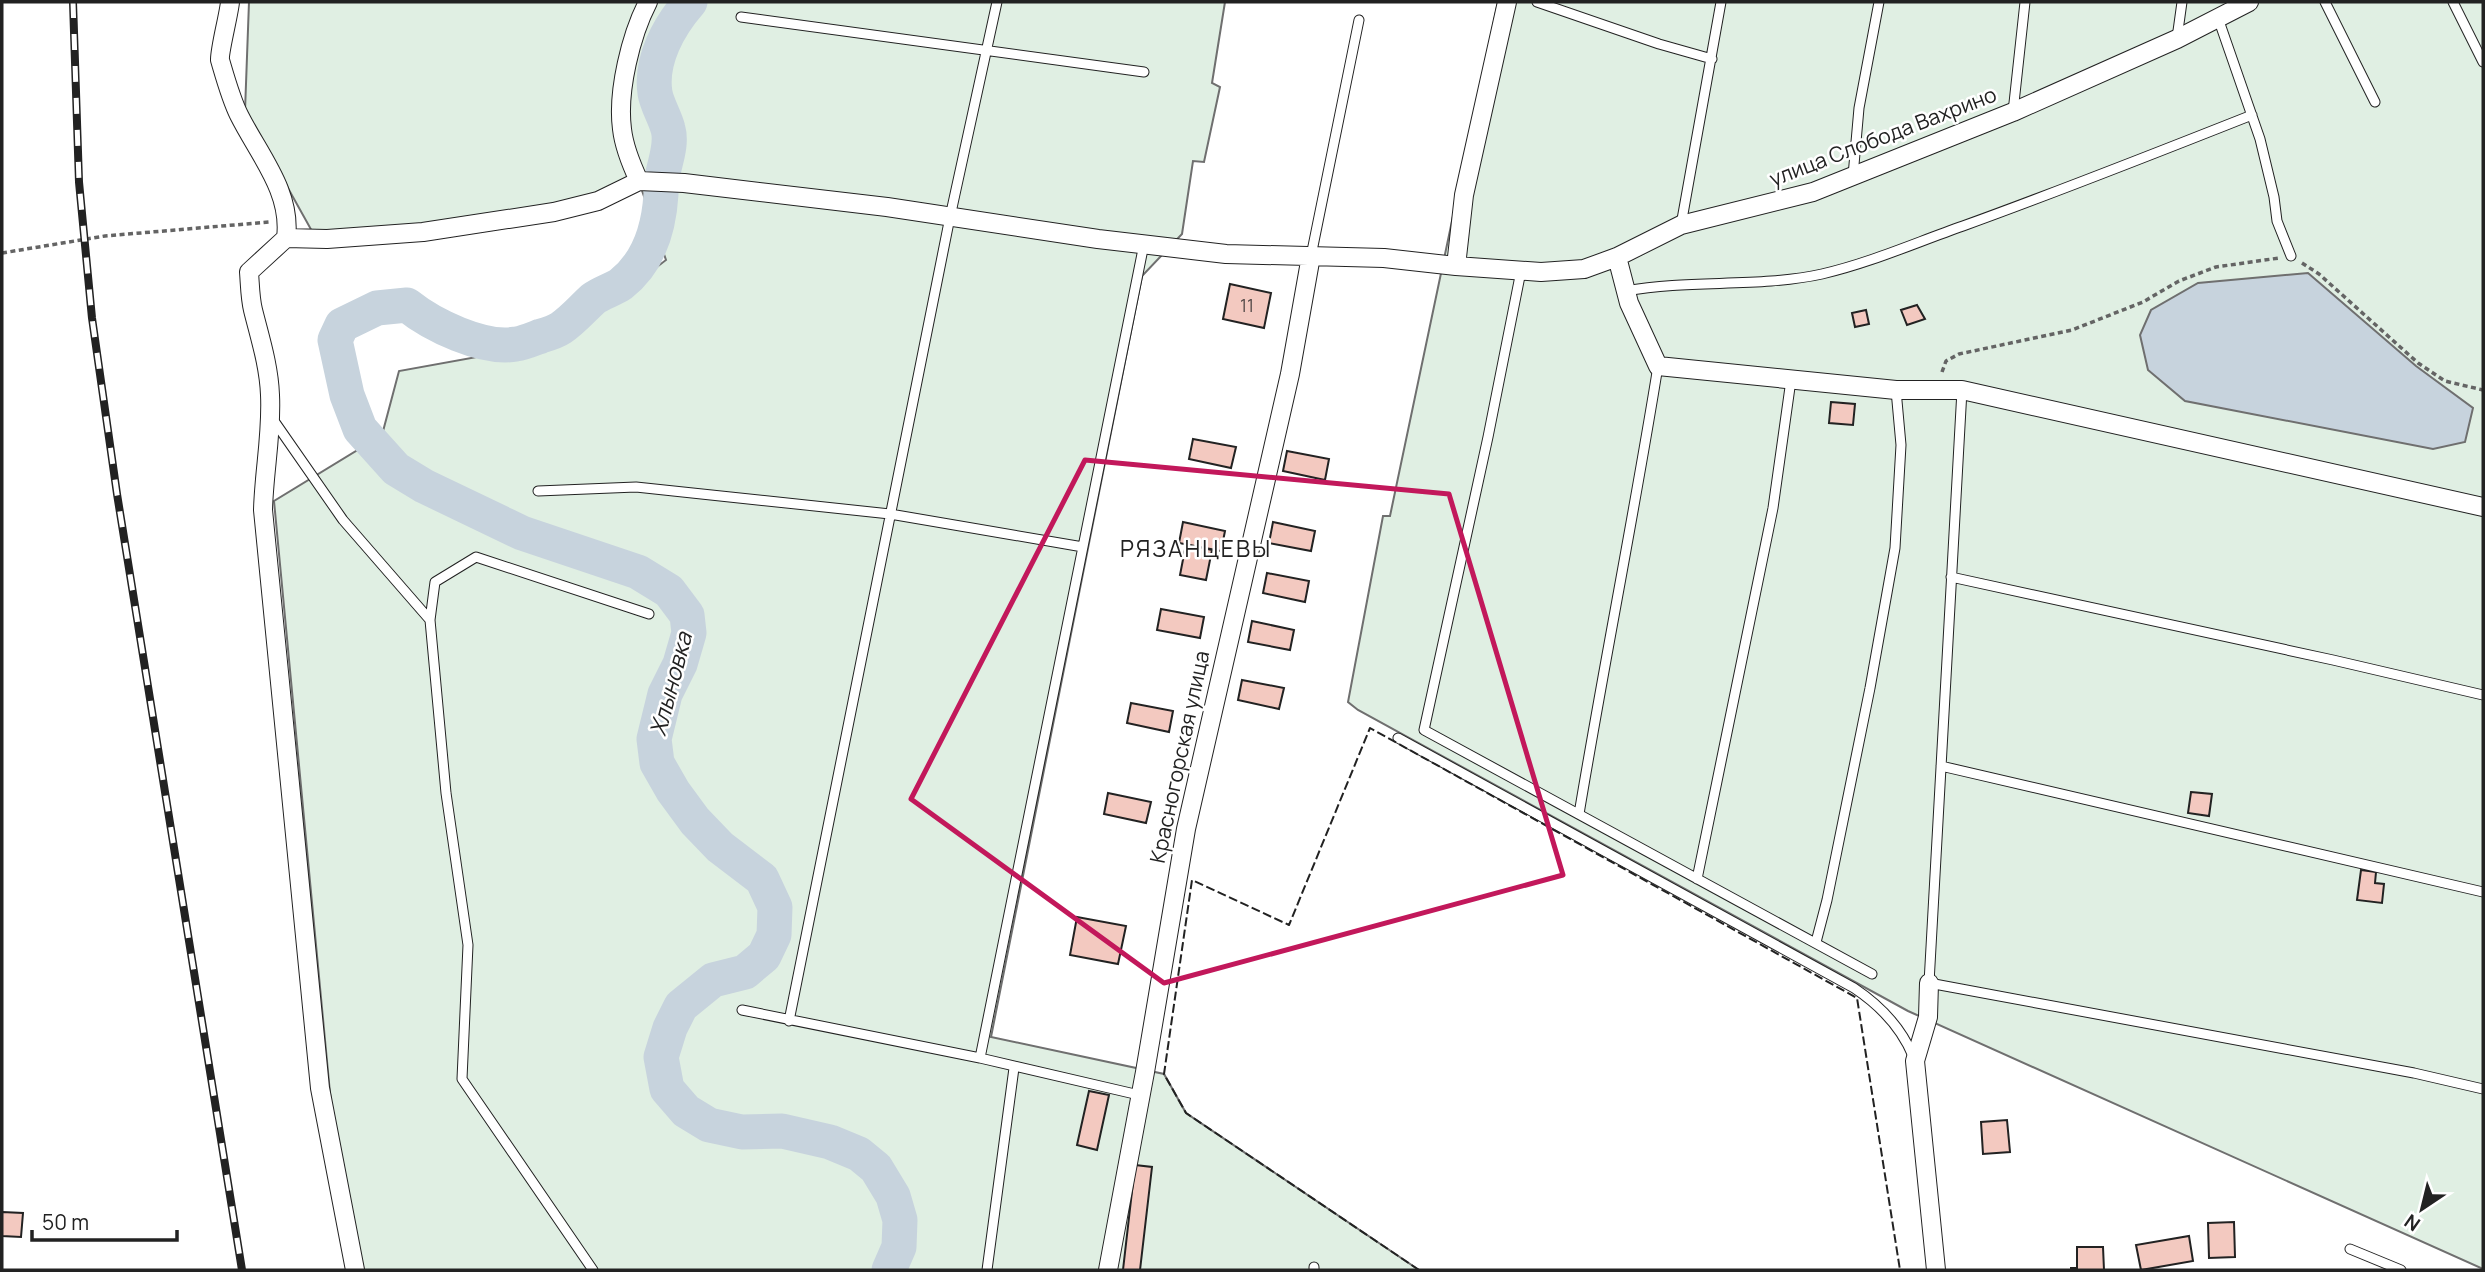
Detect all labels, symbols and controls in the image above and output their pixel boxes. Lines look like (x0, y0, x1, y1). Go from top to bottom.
street label: улица Слобода Вахрино (1765, 80, 2000, 192)
house number: 11 (1240, 293, 1254, 317)
district label: РЯЗАНЦЕВЫ (1120, 532, 1272, 564)
water label: Хлыновка (641, 627, 699, 739)
street label: Красногорская улица (1143, 648, 1215, 865)
north arrow (2387, 1174, 2457, 1244)
scale bar (32, 1198, 177, 1242)
text: 50 m (42, 1208, 89, 1236)
text: N (2399, 1208, 2425, 1237)

